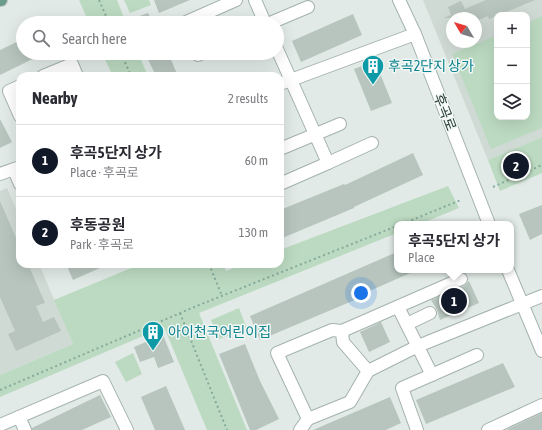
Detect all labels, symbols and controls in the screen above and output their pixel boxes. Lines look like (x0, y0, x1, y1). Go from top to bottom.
north arrow (446, 12, 482, 48)
map controls (494, 12, 530, 120)
button: + (494, 12, 530, 48)
search box (16, 16, 284, 60)
icon: search (30, 27, 52, 49)
text: Search here (62, 30, 127, 47)
button: − (494, 48, 530, 84)
building icon: 후곡2단지 상가 (360, 53, 386, 86)
place label: 후곡2단지 상가 (388, 58, 474, 74)
button: layers (494, 84, 530, 120)
text: Nearby (32, 88, 78, 108)
text: 2 results (228, 91, 268, 106)
street label: 후곡로 (431, 91, 459, 133)
text: 후곡5단지 상가 (70, 144, 162, 161)
pin: 2 (503, 151, 529, 181)
text: 1 (42, 153, 48, 168)
text: 60 m (245, 153, 268, 168)
text: Place · 후곡로 (70, 165, 139, 180)
text: 후동공원 (70, 216, 125, 233)
popup (394, 221, 514, 273)
text: 2 (42, 225, 48, 240)
text: 130 m (239, 225, 268, 240)
text: 후곡5단지 상가 (408, 232, 500, 249)
text: Park · 후곡로 (70, 237, 134, 252)
text: Place (408, 250, 435, 265)
your location (351, 283, 371, 303)
pin: 1 (441, 286, 467, 316)
building icon: 아이천국어린이집 (140, 319, 166, 352)
place label: 아이천국어린이집 (168, 324, 271, 340)

